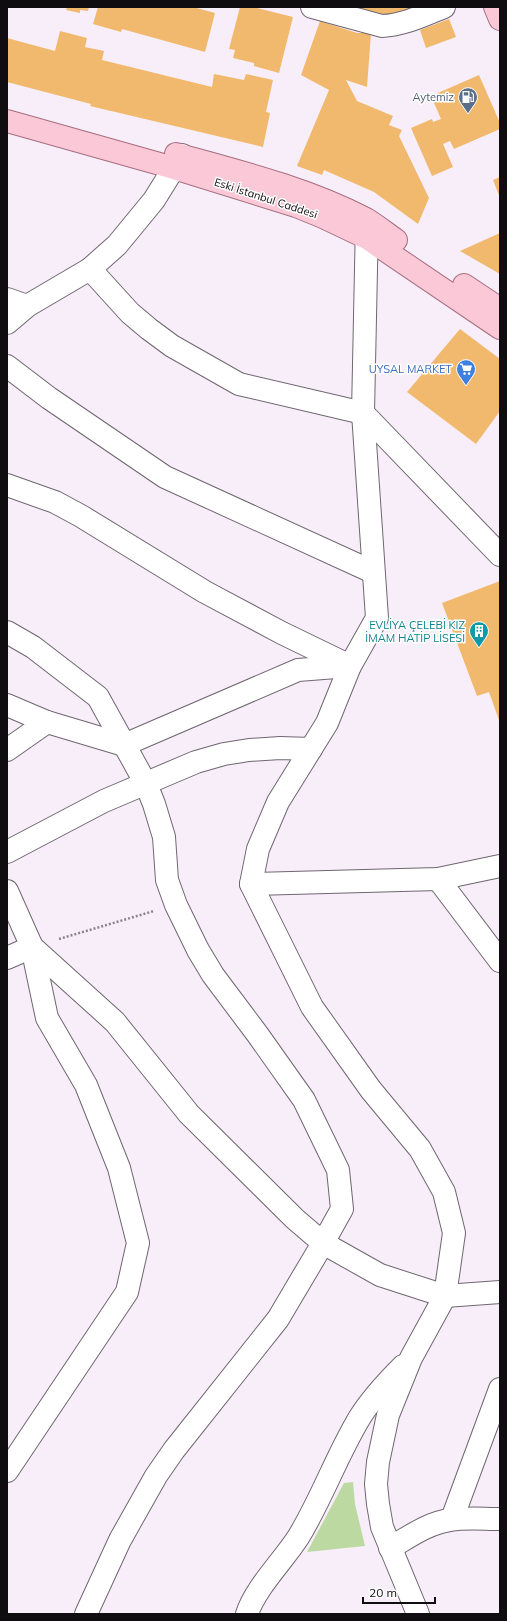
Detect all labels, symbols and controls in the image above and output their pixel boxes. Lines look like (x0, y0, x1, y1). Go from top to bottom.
fuel station icon: Aytemiz (457, 86, 479, 114)
place label: Aytemiz (413, 90, 454, 104)
street label: Eski İstanbul Caddesi (213, 175, 319, 221)
supermarket icon: UYSAL MARKET (455, 358, 477, 386)
place label: UYSAL MARKET (369, 362, 452, 376)
place label: EVLİYA ÇELEBİ KIZ İMAM HATİP LİSESİ (365, 618, 465, 645)
building icon: EVLİYA ÇELEBİ KIZ İMAM HATİP LİSESİ (468, 620, 490, 648)
scale bar (363, 1579, 435, 1605)
text: 20 m (369, 1585, 397, 1600)

